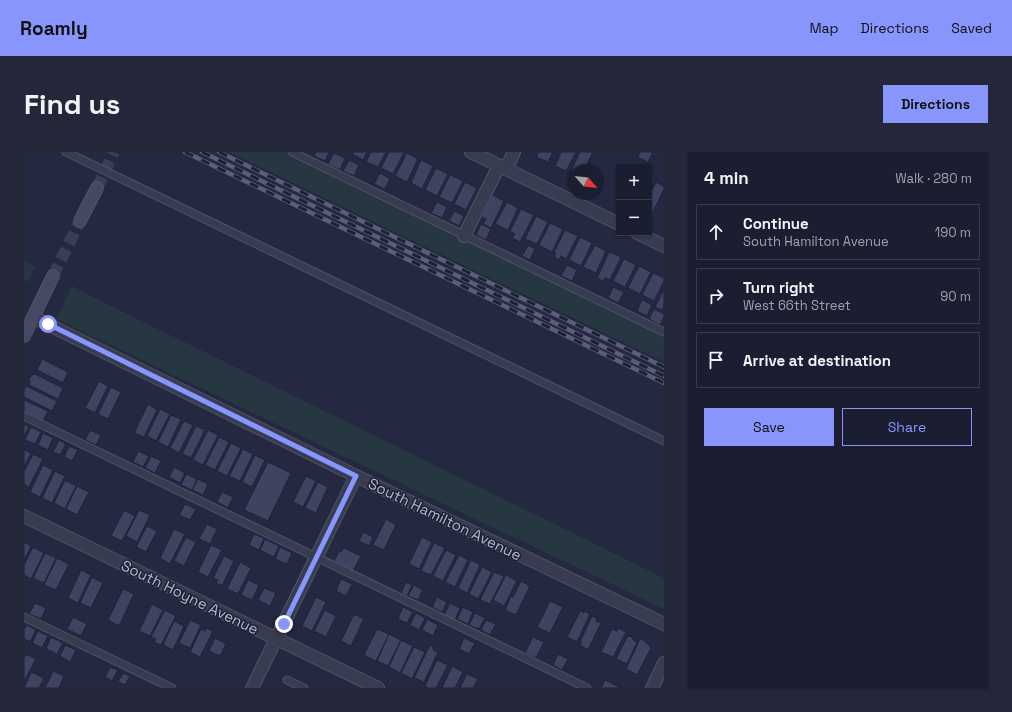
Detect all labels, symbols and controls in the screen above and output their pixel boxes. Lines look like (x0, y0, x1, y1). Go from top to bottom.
text: Roamly (20, 16, 88, 41)
text: Map (809, 19, 839, 37)
text: Directions (861, 19, 929, 37)
text: Saved (951, 19, 992, 37)
button: Directions (883, 85, 988, 123)
text: Find us (24, 86, 121, 122)
north arrow (568, 164, 604, 200)
map controls (616, 164, 652, 236)
button: + (616, 164, 652, 200)
text: 4 min (704, 167, 749, 189)
text: Walk · 280 m (895, 170, 972, 187)
button: − (616, 200, 652, 236)
text: Continue (743, 214, 809, 233)
icon: ahead (705, 221, 727, 243)
text: 190 m (935, 224, 971, 241)
text: South Hamilton Avenue (743, 233, 889, 250)
text: Turn right (743, 278, 814, 297)
icon: right (705, 285, 727, 307)
text: 90 m (940, 288, 971, 305)
text: West 66th Street (743, 297, 851, 314)
route start (39, 315, 57, 333)
icon: arrive (705, 349, 727, 371)
text: Arrive at destination (743, 351, 891, 370)
button: Save (704, 408, 834, 446)
button: Share (842, 408, 972, 446)
street label: South Hamilton Avenue (365, 474, 525, 564)
street label: South Hoyne Avenue (118, 555, 262, 639)
route end (275, 615, 293, 633)

